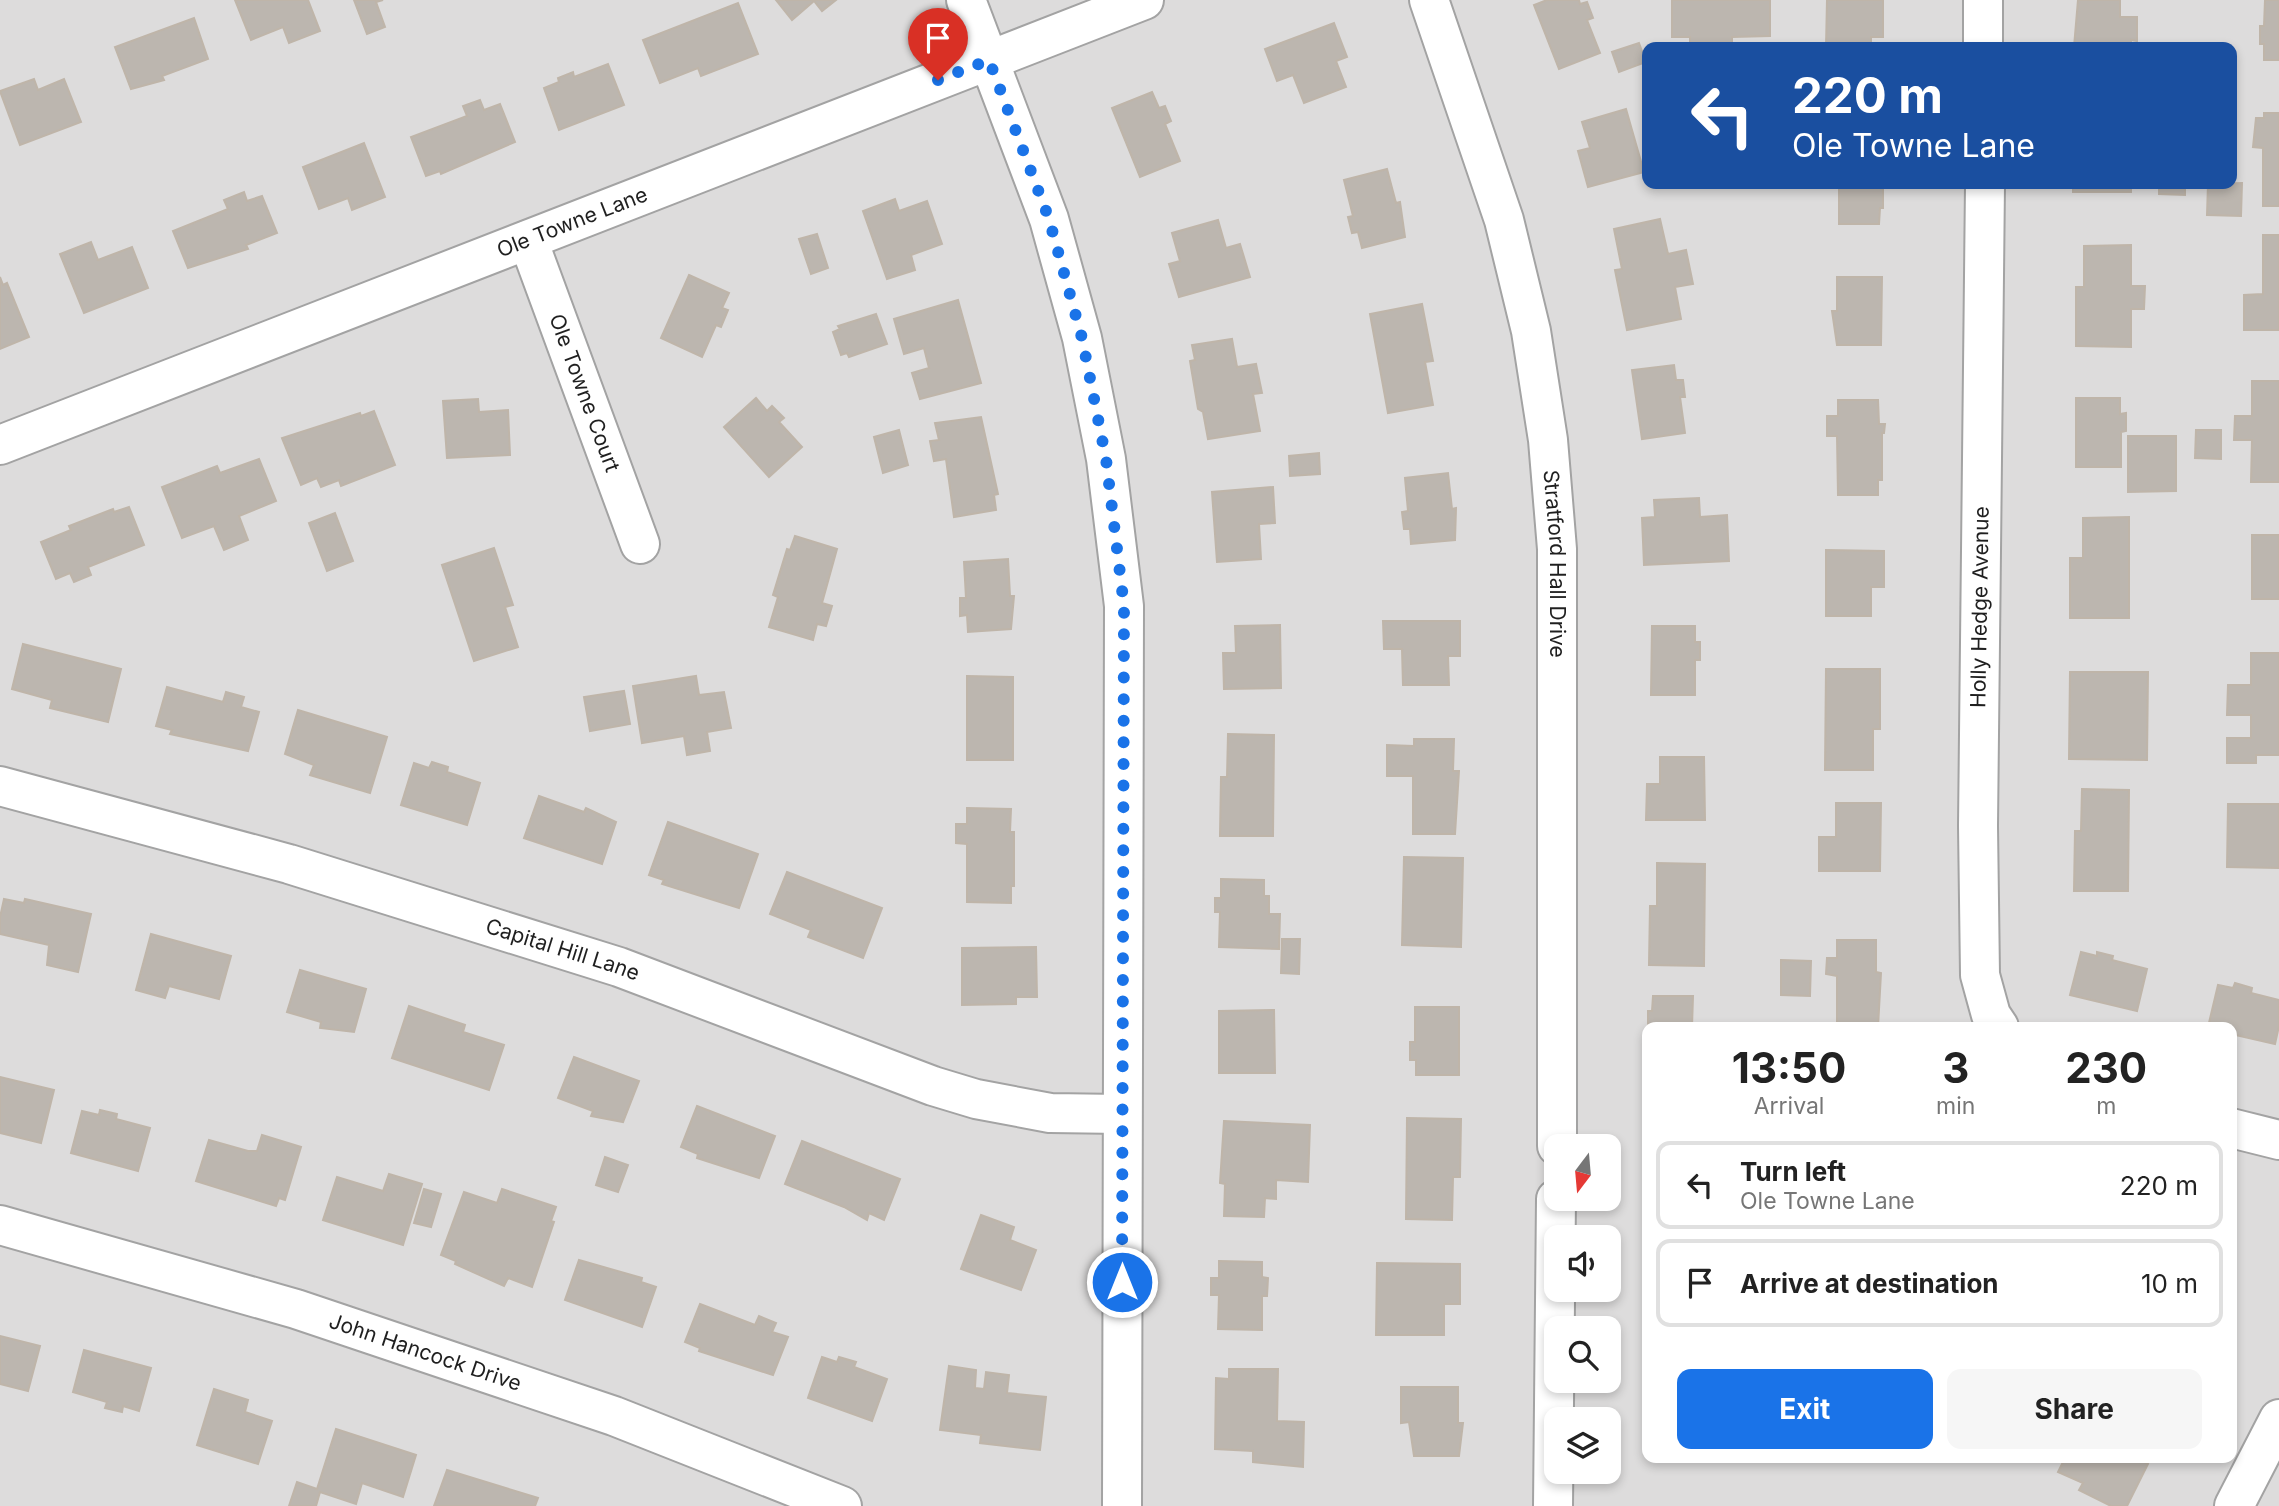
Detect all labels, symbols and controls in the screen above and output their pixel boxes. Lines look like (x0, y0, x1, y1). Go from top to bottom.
pin (908, 8, 968, 80)
icon: arrive (919, 19, 957, 57)
text: 220 m (1792, 66, 1943, 125)
icon: left (1677, 70, 1768, 161)
text: Ole Towne Lane (1792, 126, 2035, 165)
street label: Ole Towne Lane (493, 181, 651, 263)
street label: Ole Towne Court (544, 310, 625, 475)
street label: Stratford Hall Drive (1539, 469, 1570, 658)
street label: Holly Hedge Avenue (1965, 506, 1994, 708)
street label: Capital Hill Lane (483, 913, 643, 986)
text: 13:50 (1732, 1042, 1846, 1093)
text: 3 (1942, 1042, 1969, 1093)
text: 230 (2065, 1042, 2147, 1093)
text: Arrival (1754, 1092, 1824, 1120)
text: min (1936, 1092, 1975, 1120)
text: m (2096, 1092, 2116, 1120)
north arrow (1544, 1134, 1620, 1211)
map controls (1544, 1134, 1621, 1484)
text: Turn left (1740, 1156, 1846, 1187)
icon: left (1681, 1166, 1719, 1204)
text: 220 m (2120, 1170, 2198, 1201)
text: Ole Towne Lane (1740, 1187, 1915, 1215)
button: sound (1544, 1225, 1621, 1302)
position arrow (1085, 1245, 1159, 1319)
icon: arrive (1681, 1264, 1719, 1302)
text: Arrive at destination (1740, 1268, 1999, 1299)
text: 10 m (2141, 1268, 2198, 1299)
street label: John Hancock Drive (326, 1308, 525, 1396)
button: search (1544, 1316, 1621, 1393)
button: Exit (1677, 1369, 1933, 1449)
button: Share (1947, 1369, 2202, 1449)
button: layers (1544, 1407, 1621, 1484)

